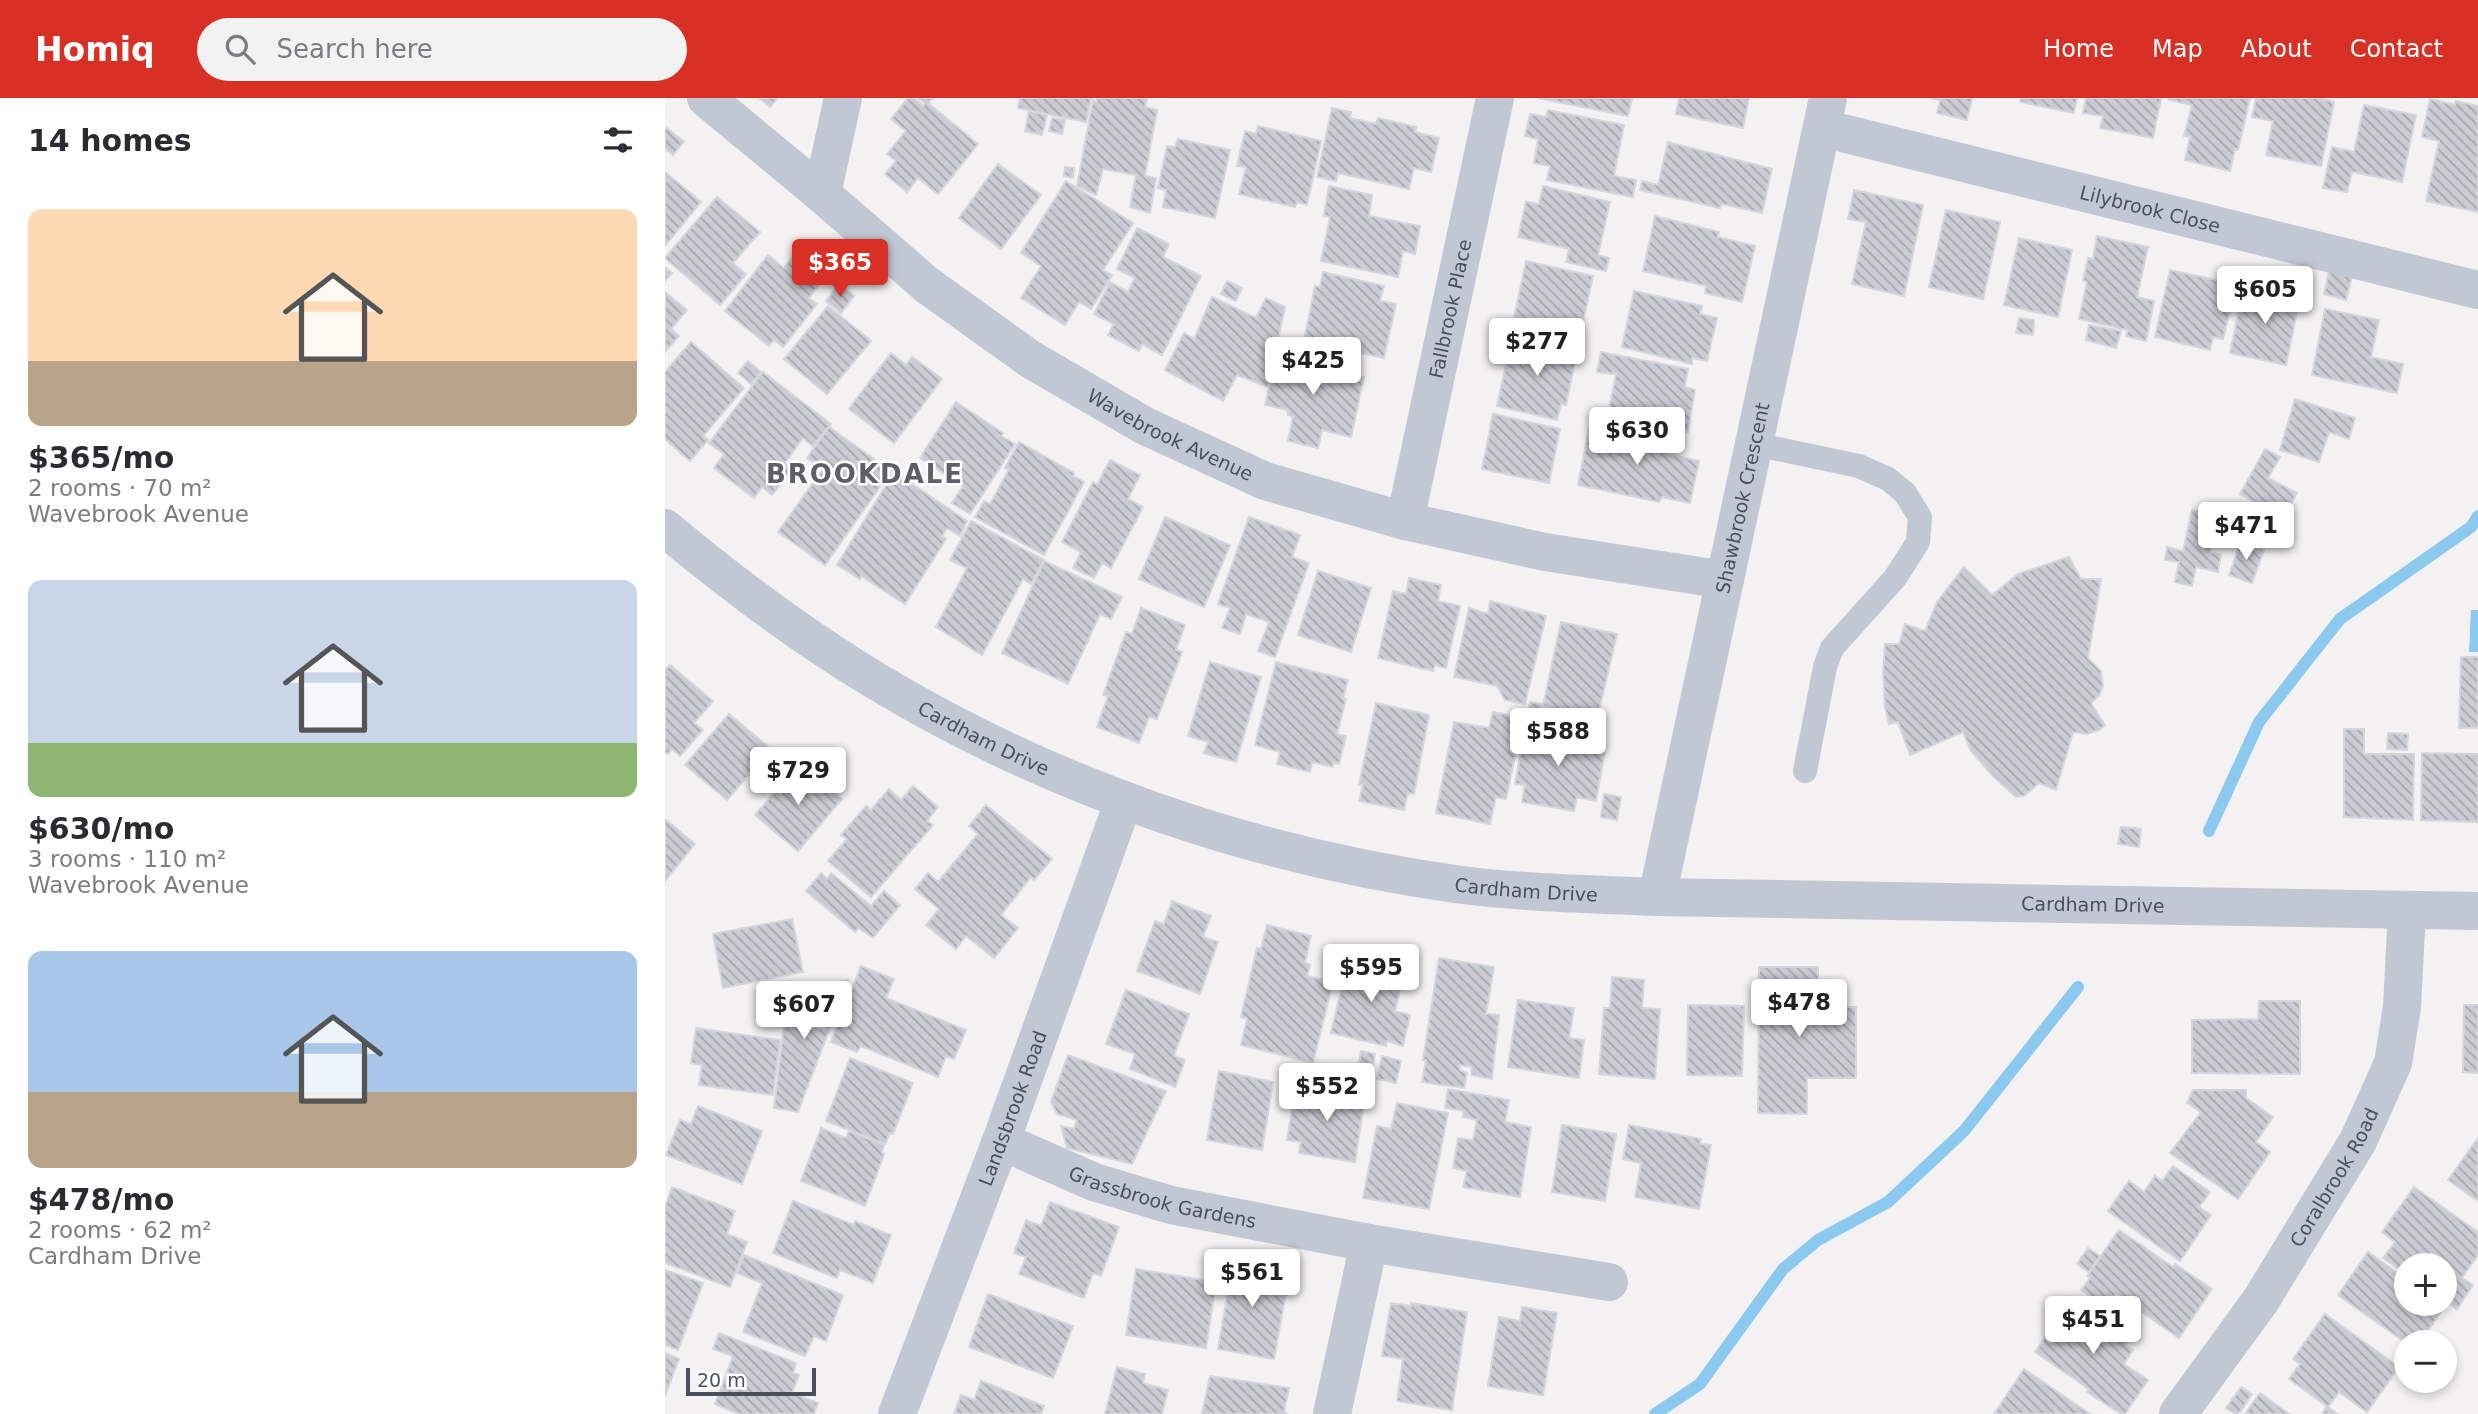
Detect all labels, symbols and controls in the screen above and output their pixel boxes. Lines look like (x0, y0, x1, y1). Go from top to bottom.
search box (197, 18, 687, 81)
text: Homiq (35, 30, 155, 69)
icon: search (221, 30, 259, 68)
text: Search here (277, 34, 433, 64)
text: Home (2043, 35, 2114, 63)
text: Map (2152, 35, 2203, 63)
text: About (2241, 35, 2312, 63)
text: Contact (2350, 35, 2443, 63)
icon: filters (599, 121, 637, 159)
text: 14 homes (28, 123, 192, 158)
street label: Lilybrook Close (2078, 181, 2223, 237)
street label: Fallbrook Place (1425, 237, 1476, 380)
pin: $365 (799, 240, 881, 299)
text: $365 (808, 249, 872, 275)
icon: home (270, 254, 396, 380)
pin: $605 (2224, 266, 2306, 326)
text: $605 (2233, 276, 2297, 302)
pin: $277 (1496, 318, 1578, 378)
text: $277 (1505, 328, 1569, 354)
pin: $425 (1272, 338, 1354, 397)
text: $425 (1281, 347, 1345, 373)
street label: Wavebrook Avenue (1084, 384, 1257, 485)
street label: Shawbrook Crescent (1711, 400, 1774, 596)
pin: $630 (1596, 408, 1678, 467)
text: $630 (1605, 417, 1669, 443)
text: $365/mo (28, 440, 174, 475)
district label: BROOKDALE (766, 459, 964, 489)
text: 2 rooms · 70 m² (28, 475, 212, 501)
text: Wavebrook Avenue (28, 501, 249, 527)
pin: $471 (2205, 503, 2287, 562)
text: $471 (2214, 512, 2278, 538)
icon: home (270, 625, 396, 751)
street label: Cardham Drive (914, 697, 1053, 780)
pin: $588 (1517, 708, 1599, 768)
text: $588 (1526, 718, 1590, 744)
pin: $729 (757, 748, 839, 807)
text: $729 (766, 757, 830, 783)
text: $630/mo (28, 811, 174, 846)
text: 3 rooms · 110 m² (28, 846, 226, 872)
text: Wavebrook Avenue (28, 872, 249, 898)
street label: Cardham Drive (1453, 873, 1598, 906)
street label: Cardham Drive (2021, 892, 2165, 917)
pin: $595 (1330, 944, 1412, 1004)
text: $595 (1339, 954, 1403, 980)
pin: $478 (1758, 979, 1840, 1039)
pin: $607 (763, 982, 845, 1041)
text: $478 (1767, 989, 1831, 1015)
text: $607 (772, 991, 836, 1017)
icon: home (270, 996, 396, 1122)
street label: Landsbrook Road (974, 1027, 1051, 1189)
pin: $552 (1286, 1063, 1368, 1123)
text: $552 (1295, 1073, 1359, 1099)
street label: Coralbrook Road (2285, 1104, 2382, 1251)
street label: Grassbrook Gardens (1065, 1161, 1258, 1232)
text: $478/mo (28, 1182, 174, 1217)
text: 2 rooms · 62 m² (28, 1217, 212, 1243)
text: Cardham Drive (28, 1243, 202, 1269)
pin: $561 (1211, 1250, 1293, 1309)
map controls (2394, 1253, 2457, 1393)
button: + (2394, 1253, 2457, 1316)
text: $561 (1220, 1259, 1284, 1285)
pin: $451 (2052, 1296, 2134, 1356)
text: $451 (2061, 1306, 2125, 1332)
button: − (2394, 1330, 2457, 1393)
scale bar (686, 1365, 815, 1397)
text: 20 m (697, 1369, 746, 1391)

